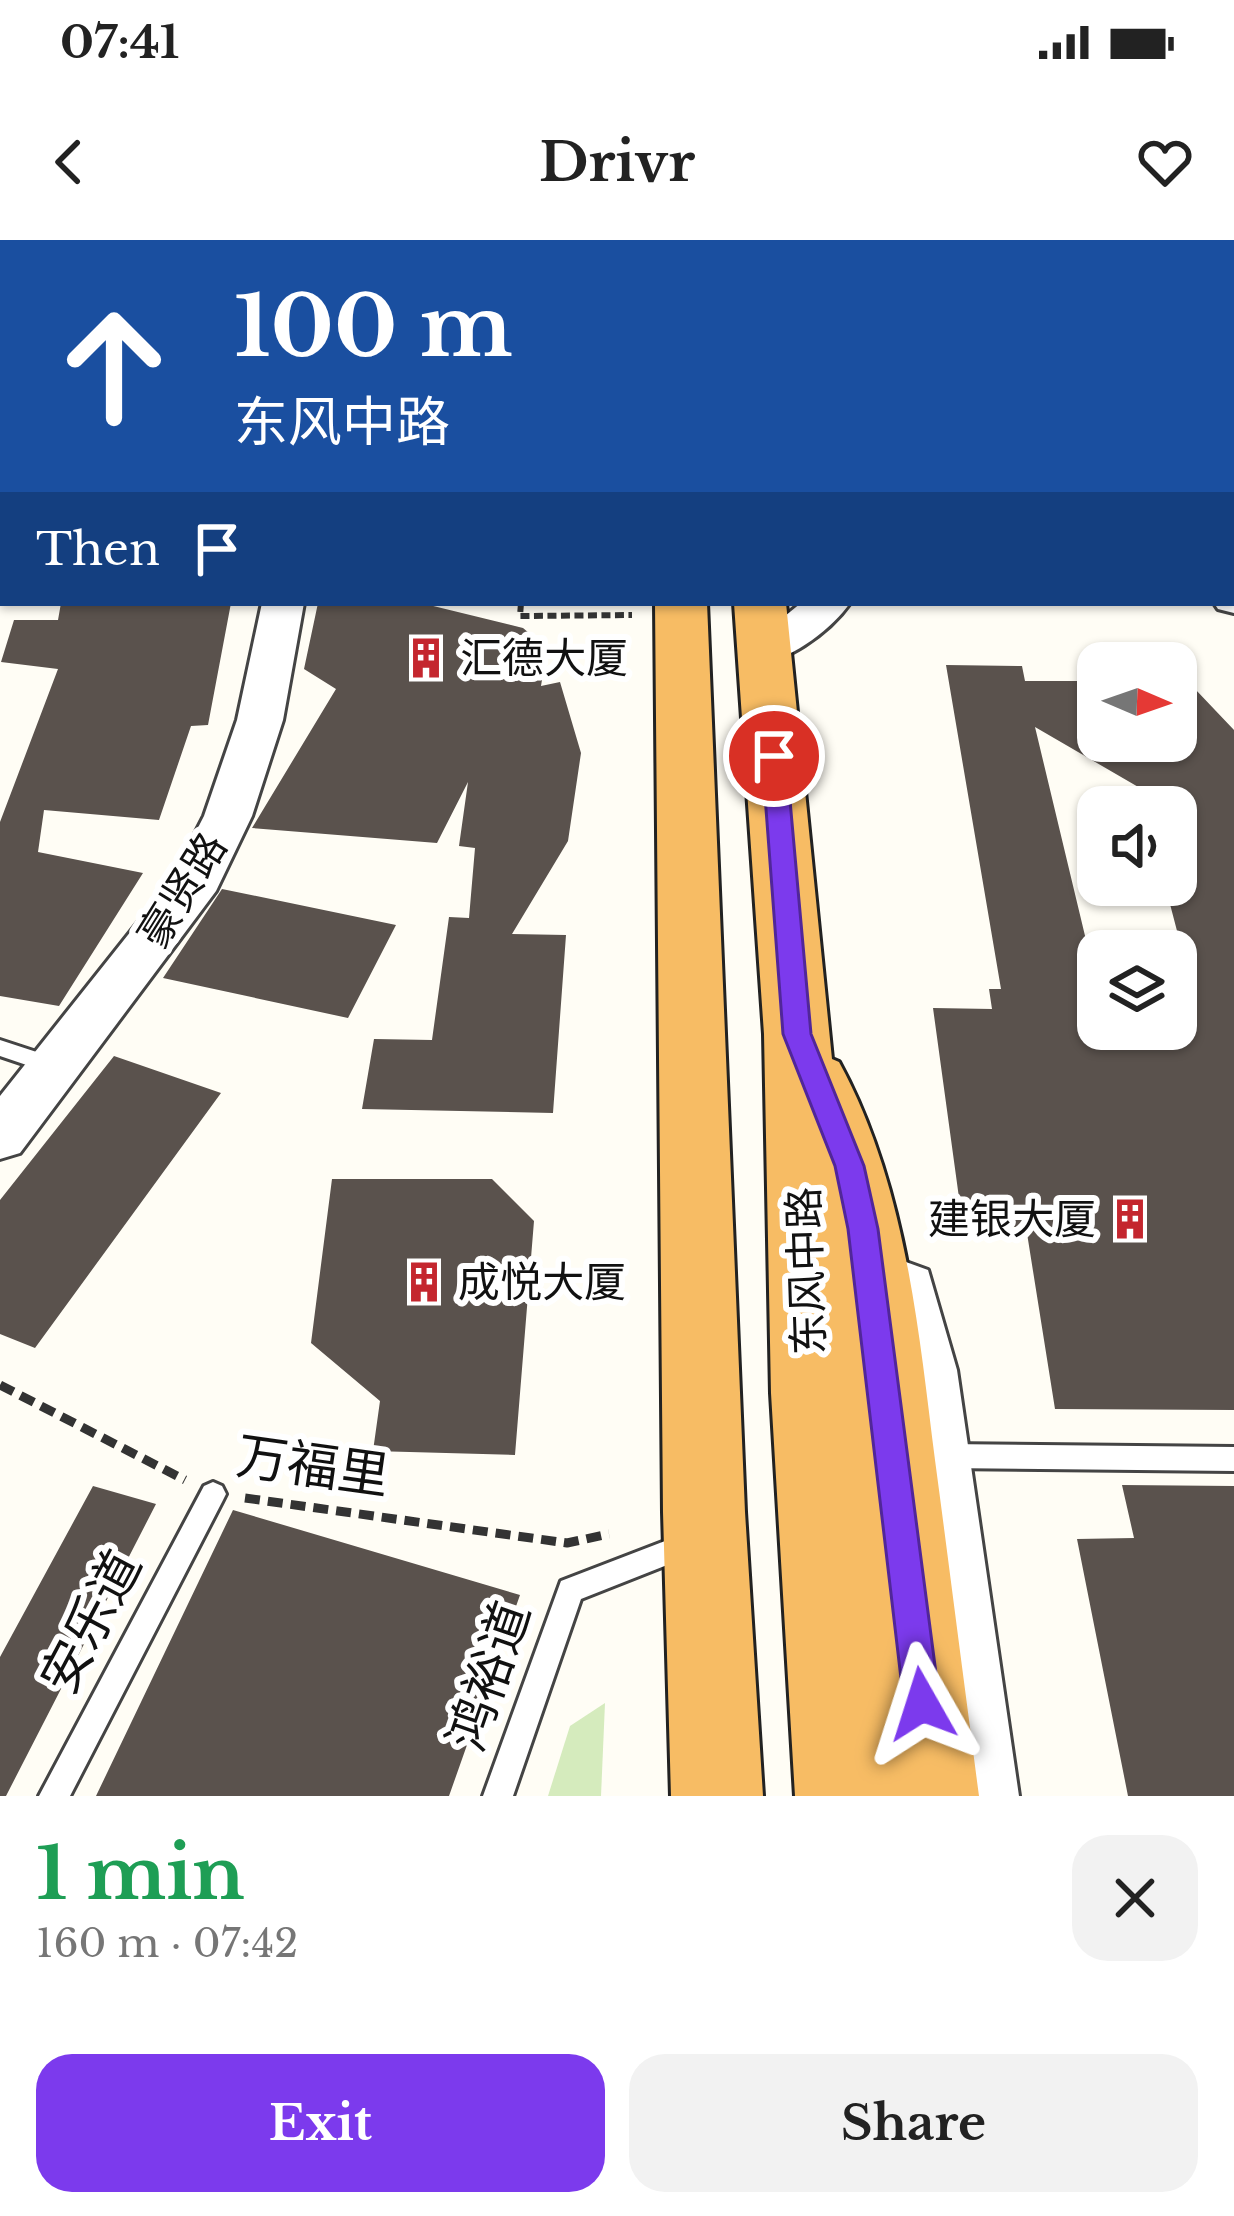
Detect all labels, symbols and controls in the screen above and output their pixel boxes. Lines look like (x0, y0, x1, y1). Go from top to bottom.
text: 07:41 (60, 14, 179, 70)
icon: back (36, 129, 102, 195)
text: Drivr (539, 129, 695, 196)
icon: heart (1132, 129, 1198, 195)
text: 100 m (234, 275, 513, 379)
icon: ahead (36, 288, 192, 444)
text: 东风中路 (234, 389, 450, 456)
icon: arrive (184, 516, 250, 582)
text: Then (36, 521, 160, 577)
place label: 汇德大厦 (460, 632, 628, 684)
building icon: 汇德大厦 (403, 635, 449, 681)
north arrow (1077, 642, 1197, 762)
map controls (1077, 642, 1197, 1050)
pin (723, 705, 825, 807)
icon: arrive (741, 723, 807, 789)
button: sound (1077, 786, 1197, 906)
street label: 豪贤路 (127, 823, 237, 957)
button: layers (1077, 930, 1197, 1050)
street label: 东风中路 (777, 1186, 835, 1356)
place label: 建银大厦 (928, 1193, 1096, 1245)
building icon: 建银大厦 (1107, 1196, 1153, 1242)
place label: 成悦大厦 (458, 1256, 626, 1308)
building icon: 成悦大厦 (401, 1259, 447, 1305)
street label: 万福里 (233, 1424, 393, 1508)
street label: 安乐道 (27, 1540, 155, 1704)
street label: 鸿裕道 (434, 1593, 544, 1759)
position arrow (859, 1641, 985, 1767)
text: 1 min (36, 1829, 245, 1918)
button: close (1072, 1835, 1198, 1961)
text: 160 m · 07:42 (36, 1919, 298, 1968)
button: Exit (36, 2054, 605, 2192)
button: Share (629, 2054, 1198, 2192)

